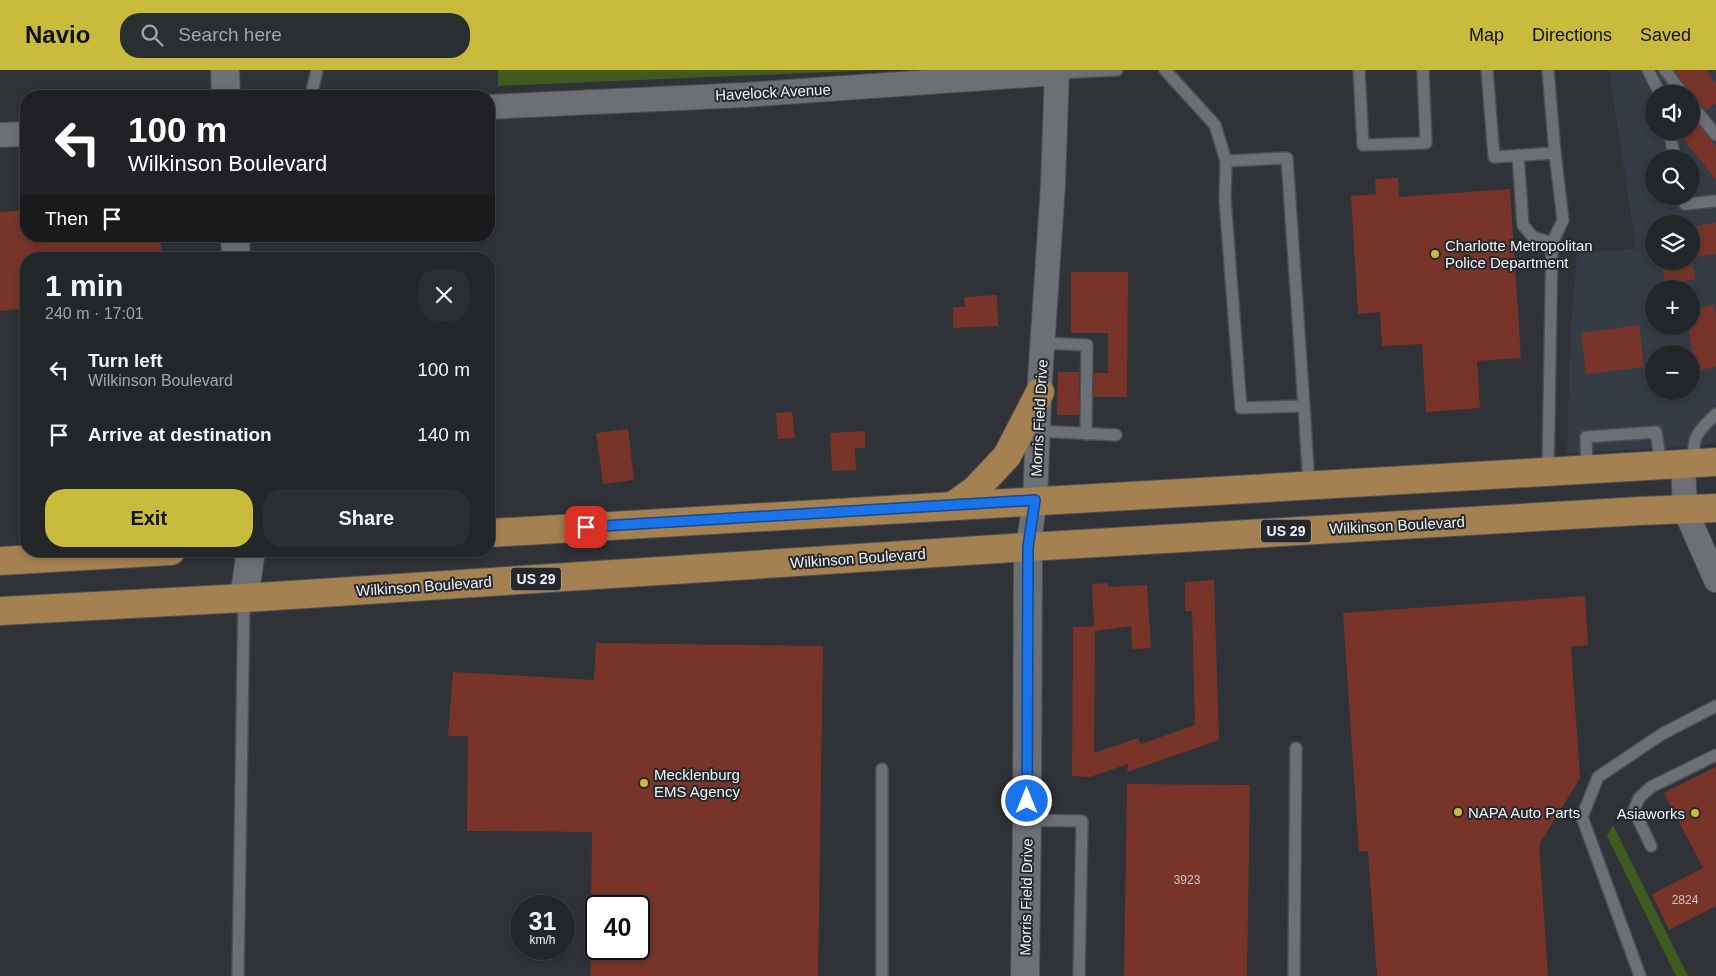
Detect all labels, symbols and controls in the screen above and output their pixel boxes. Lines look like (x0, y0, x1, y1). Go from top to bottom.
search box (120, 13, 470, 58)
text: Navio (25, 21, 90, 48)
icon: search (138, 21, 166, 49)
text: Search here (178, 24, 282, 45)
text: Map (1469, 25, 1504, 45)
text: Directions (1532, 25, 1612, 45)
text: Saved (1640, 25, 1691, 45)
street label: Havelock Avenue (715, 80, 831, 104)
map controls (1645, 85, 1700, 400)
button: sound (1645, 85, 1700, 140)
icon: left (45, 110, 110, 175)
text: 100 m (128, 110, 227, 149)
button: search (1645, 150, 1700, 205)
text: Wilkinson Boulevard (128, 151, 327, 176)
icon: arrive (98, 205, 126, 233)
text: Then (45, 208, 88, 229)
button: layers (1645, 215, 1700, 270)
place label: Charlotte Metropolitan Police Department (1445, 237, 1593, 271)
marker: Charlotte Metropolitan Police Department (1429, 248, 1441, 260)
text: 1 min (45, 269, 123, 302)
button: close (418, 269, 470, 321)
button: + (1645, 280, 1700, 335)
text: 240 m · 17:01 (45, 305, 144, 322)
button: − (1645, 345, 1700, 400)
text: Turn left (88, 350, 163, 371)
icon: left (45, 356, 73, 384)
text: 100 m (417, 359, 470, 380)
street label: Morris Field Drive (1027, 359, 1051, 477)
text: Wilkinson Boulevard (88, 372, 233, 389)
icon: arrive (45, 421, 73, 449)
text: Arrive at destination (88, 424, 272, 445)
text: 140 m (417, 424, 470, 445)
button: Exit (45, 489, 253, 547)
button: Share (263, 489, 470, 547)
pin (565, 506, 607, 548)
icon: arrive (572, 513, 600, 541)
street label: Wilkinson Boulevard (1329, 513, 1465, 537)
road number: US 29 (1261, 520, 1311, 542)
street label: Wilkinson Boulevard (790, 545, 926, 571)
road number: US 29 (511, 568, 561, 590)
street label: Wilkinson Boulevard (356, 573, 492, 599)
place label: Mecklenburg EMS Agency (654, 766, 740, 800)
position arrow (1000, 774, 1052, 826)
marker: Mecklenburg EMS Agency (638, 777, 650, 789)
place label: NAPA Auto Parts (1468, 804, 1580, 821)
place label: Asiaworks (1617, 805, 1685, 822)
marker: NAPA Auto Parts (1452, 806, 1464, 818)
marker: Asiaworks (1689, 807, 1701, 819)
street label: Morris Field Drive (1016, 838, 1036, 956)
house number: 3923 (1174, 873, 1201, 887)
house number: 2824 (1672, 893, 1699, 907)
speed limit sign: 40 (585, 895, 650, 960)
text: 31 (529, 907, 556, 935)
text: km/h (529, 933, 556, 947)

